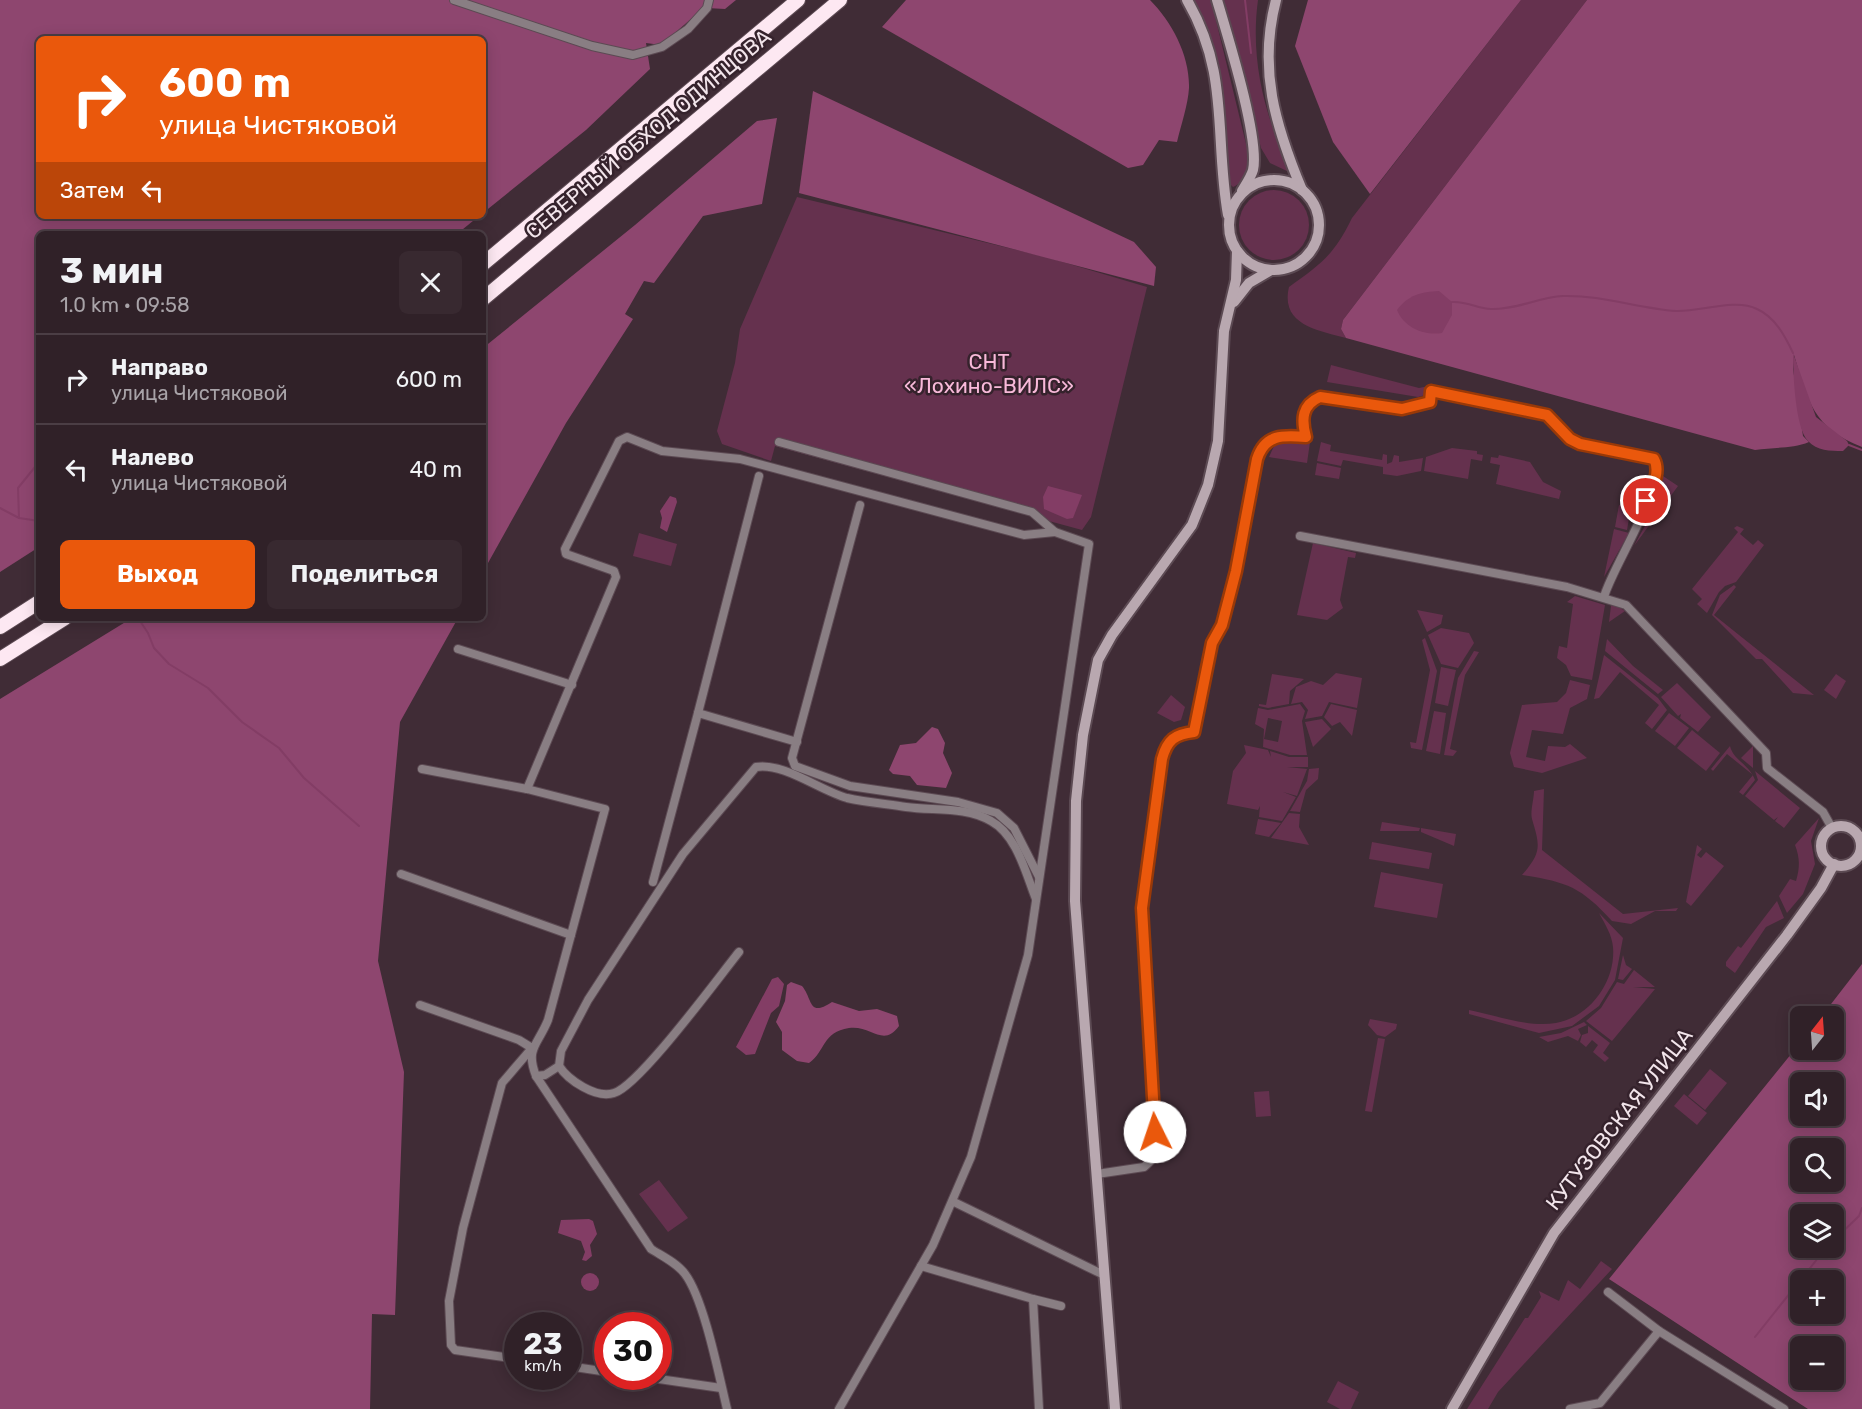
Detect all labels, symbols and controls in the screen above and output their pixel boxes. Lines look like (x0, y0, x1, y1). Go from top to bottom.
street label: СЕВЕРНЫЙ ОБХОД ОДИНЦОВА (520, 24, 776, 244)
text: 600 m (159, 58, 291, 108)
icon: right (60, 60, 138, 138)
text: улица Чистяковой (159, 109, 397, 141)
icon: left (136, 174, 169, 207)
text: Затем (60, 177, 124, 204)
text: 3 мин (60, 249, 163, 292)
button: close (399, 251, 462, 314)
text: 1.0 km · 09:58 (60, 293, 190, 317)
park label: СНТ «Лохино-ВИЛС» (904, 349, 1074, 398)
text: Направо (111, 354, 208, 381)
icon: right (60, 363, 93, 396)
text: 600 m (396, 366, 462, 393)
text: улица Чистяковой (111, 381, 287, 405)
text: Налево (111, 444, 194, 471)
icon: left (60, 453, 93, 486)
text: 40 m (409, 456, 462, 483)
text: улица Чистяковой (111, 471, 287, 495)
pin (1620, 475, 1671, 526)
icon: arrive (1629, 484, 1662, 517)
button: Выход (60, 540, 255, 609)
button: Поделиться (267, 540, 462, 609)
north arrow (1790, 1006, 1844, 1060)
map controls (1790, 1006, 1844, 1390)
street label: КУТУЗОВСКАЯ УЛИЦА (1540, 1023, 1698, 1215)
button: sound (1790, 1072, 1844, 1126)
position arrow (1123, 1100, 1187, 1164)
button: search (1790, 1138, 1844, 1192)
button: layers (1790, 1204, 1844, 1258)
button: + (1790, 1270, 1844, 1324)
speed limit sign: 30 (594, 1312, 672, 1390)
text: 23 (523, 1326, 563, 1362)
button: − (1790, 1336, 1844, 1390)
text: km/h (524, 1357, 562, 1375)

